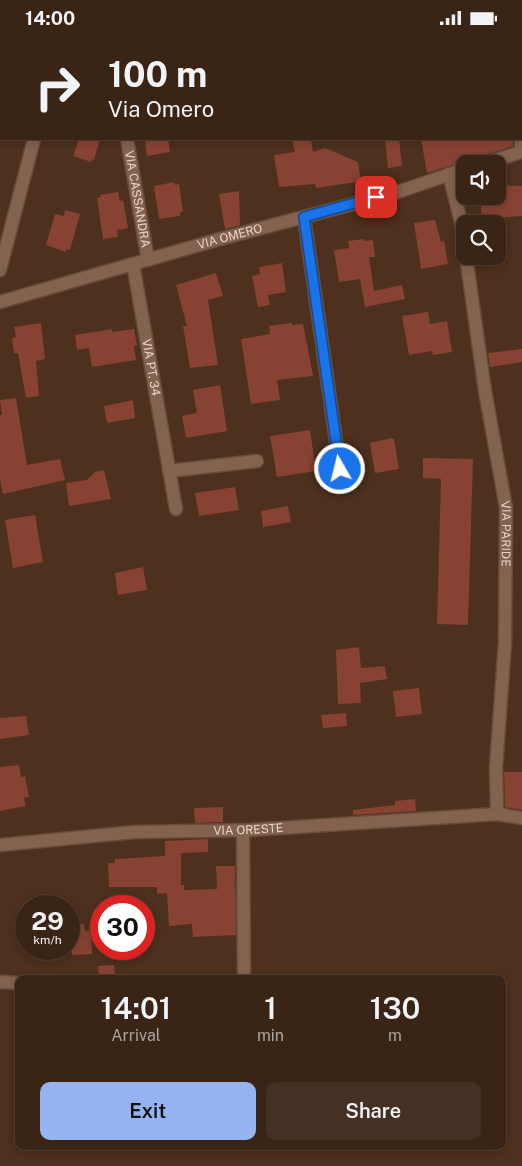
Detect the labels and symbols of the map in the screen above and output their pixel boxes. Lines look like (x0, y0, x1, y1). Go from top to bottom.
street label: VIA CASSANDRA (122, 150, 153, 249)
pin (355, 176, 397, 218)
street label: VIA OMERO (196, 221, 264, 252)
street label: VIA PT. 34 (139, 338, 163, 397)
position arrow (313, 442, 365, 494)
street label: VIA PARIDE (498, 500, 513, 567)
street label: VIA ORESTE (213, 821, 284, 838)
speed limit sign: 30 (90, 895, 155, 960)

